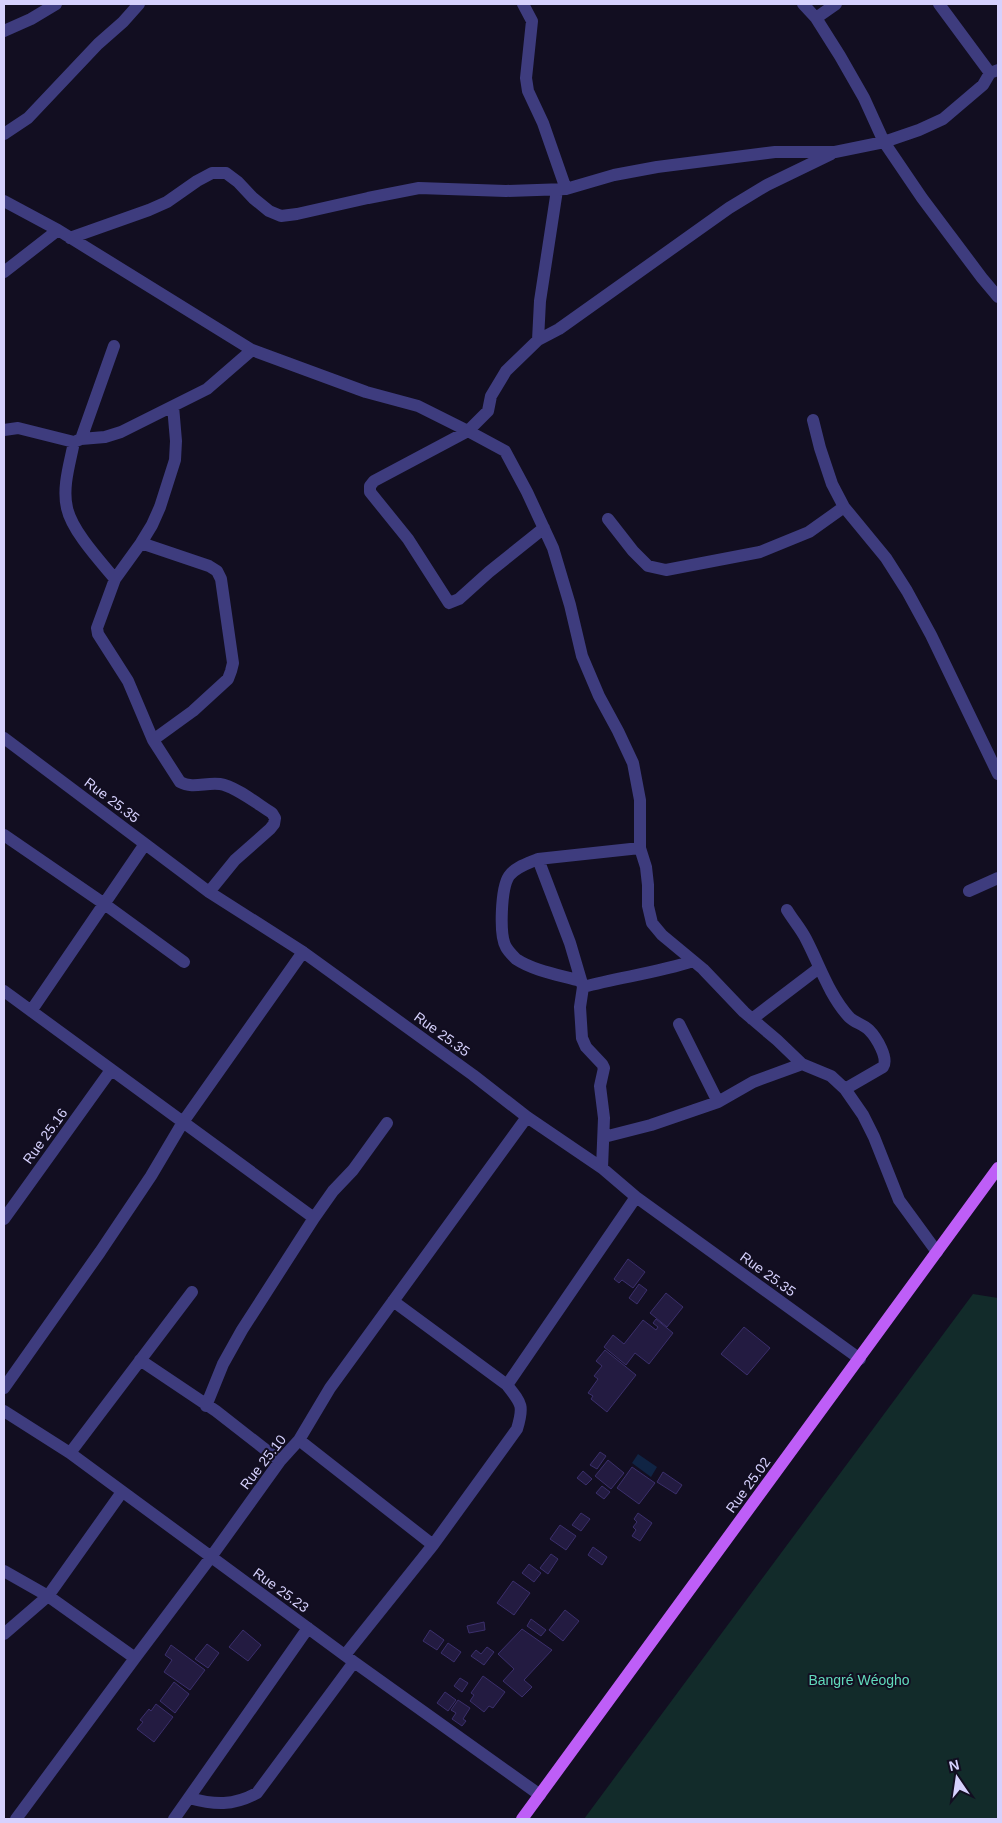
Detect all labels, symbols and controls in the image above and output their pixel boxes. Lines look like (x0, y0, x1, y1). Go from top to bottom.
street label: Rue 25.35 (81, 774, 143, 826)
street label: Rue 25.35 (411, 1009, 473, 1060)
street label: Rue 25.16 (20, 1105, 71, 1167)
street label: Rue 25.35 (737, 1249, 799, 1300)
street label: Rue 25.10 (237, 1431, 289, 1492)
street label: Rue 25.02 (723, 1454, 774, 1516)
street label: Rue 25.23 (250, 1565, 312, 1616)
park label: Bangré Wéogho (808, 1672, 910, 1688)
north arrow (932, 1753, 982, 1803)
text: N (947, 1756, 961, 1774)

